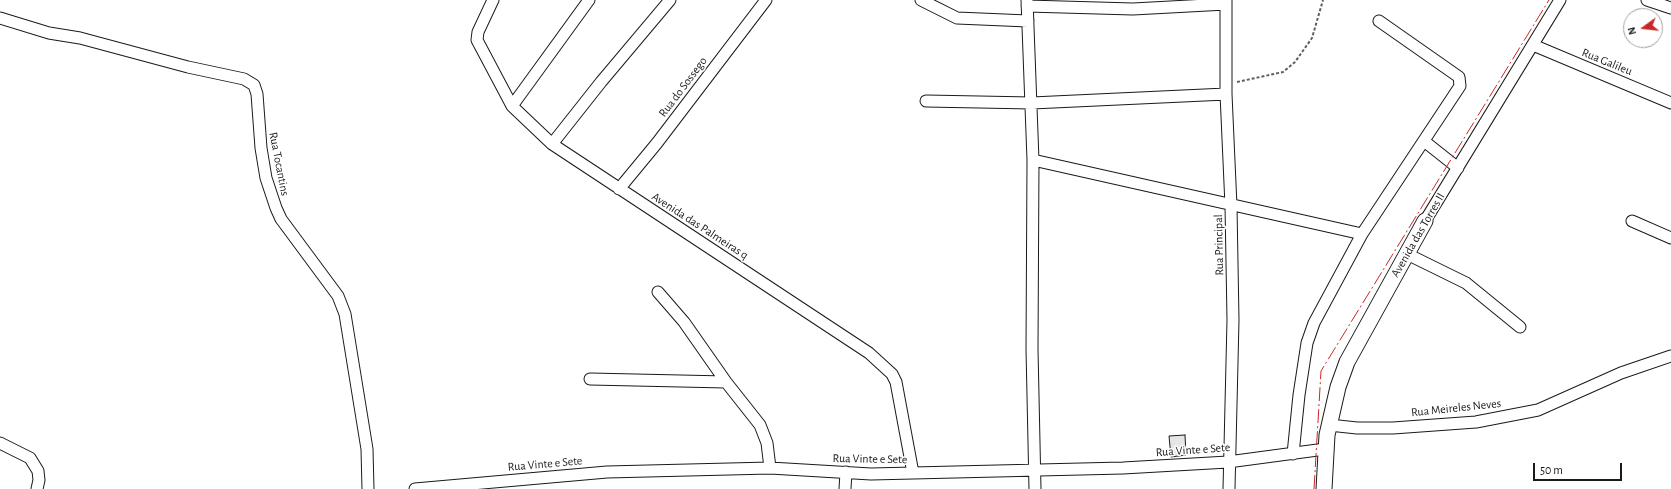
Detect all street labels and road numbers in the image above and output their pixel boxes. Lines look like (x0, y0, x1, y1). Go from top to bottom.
street label: Rua Galileu (1580, 45, 1634, 79)
street label: Rua do Sossego (656, 54, 710, 120)
street label: Rua Tocantins (266, 131, 292, 197)
street label: Avenida das Palmeiras q (649, 189, 751, 263)
street label: Avenida das Torres II (1388, 190, 1448, 280)
street label: Rua Principal (1211, 214, 1227, 276)
street label: Rua Meireles Neves (1410, 396, 1502, 420)
street label: Rua Vinte e Sete (1155, 440, 1231, 460)
street label: Rua Vinte e Sete (833, 451, 907, 467)
street label: Rua Vinte e Sete (507, 454, 583, 474)

